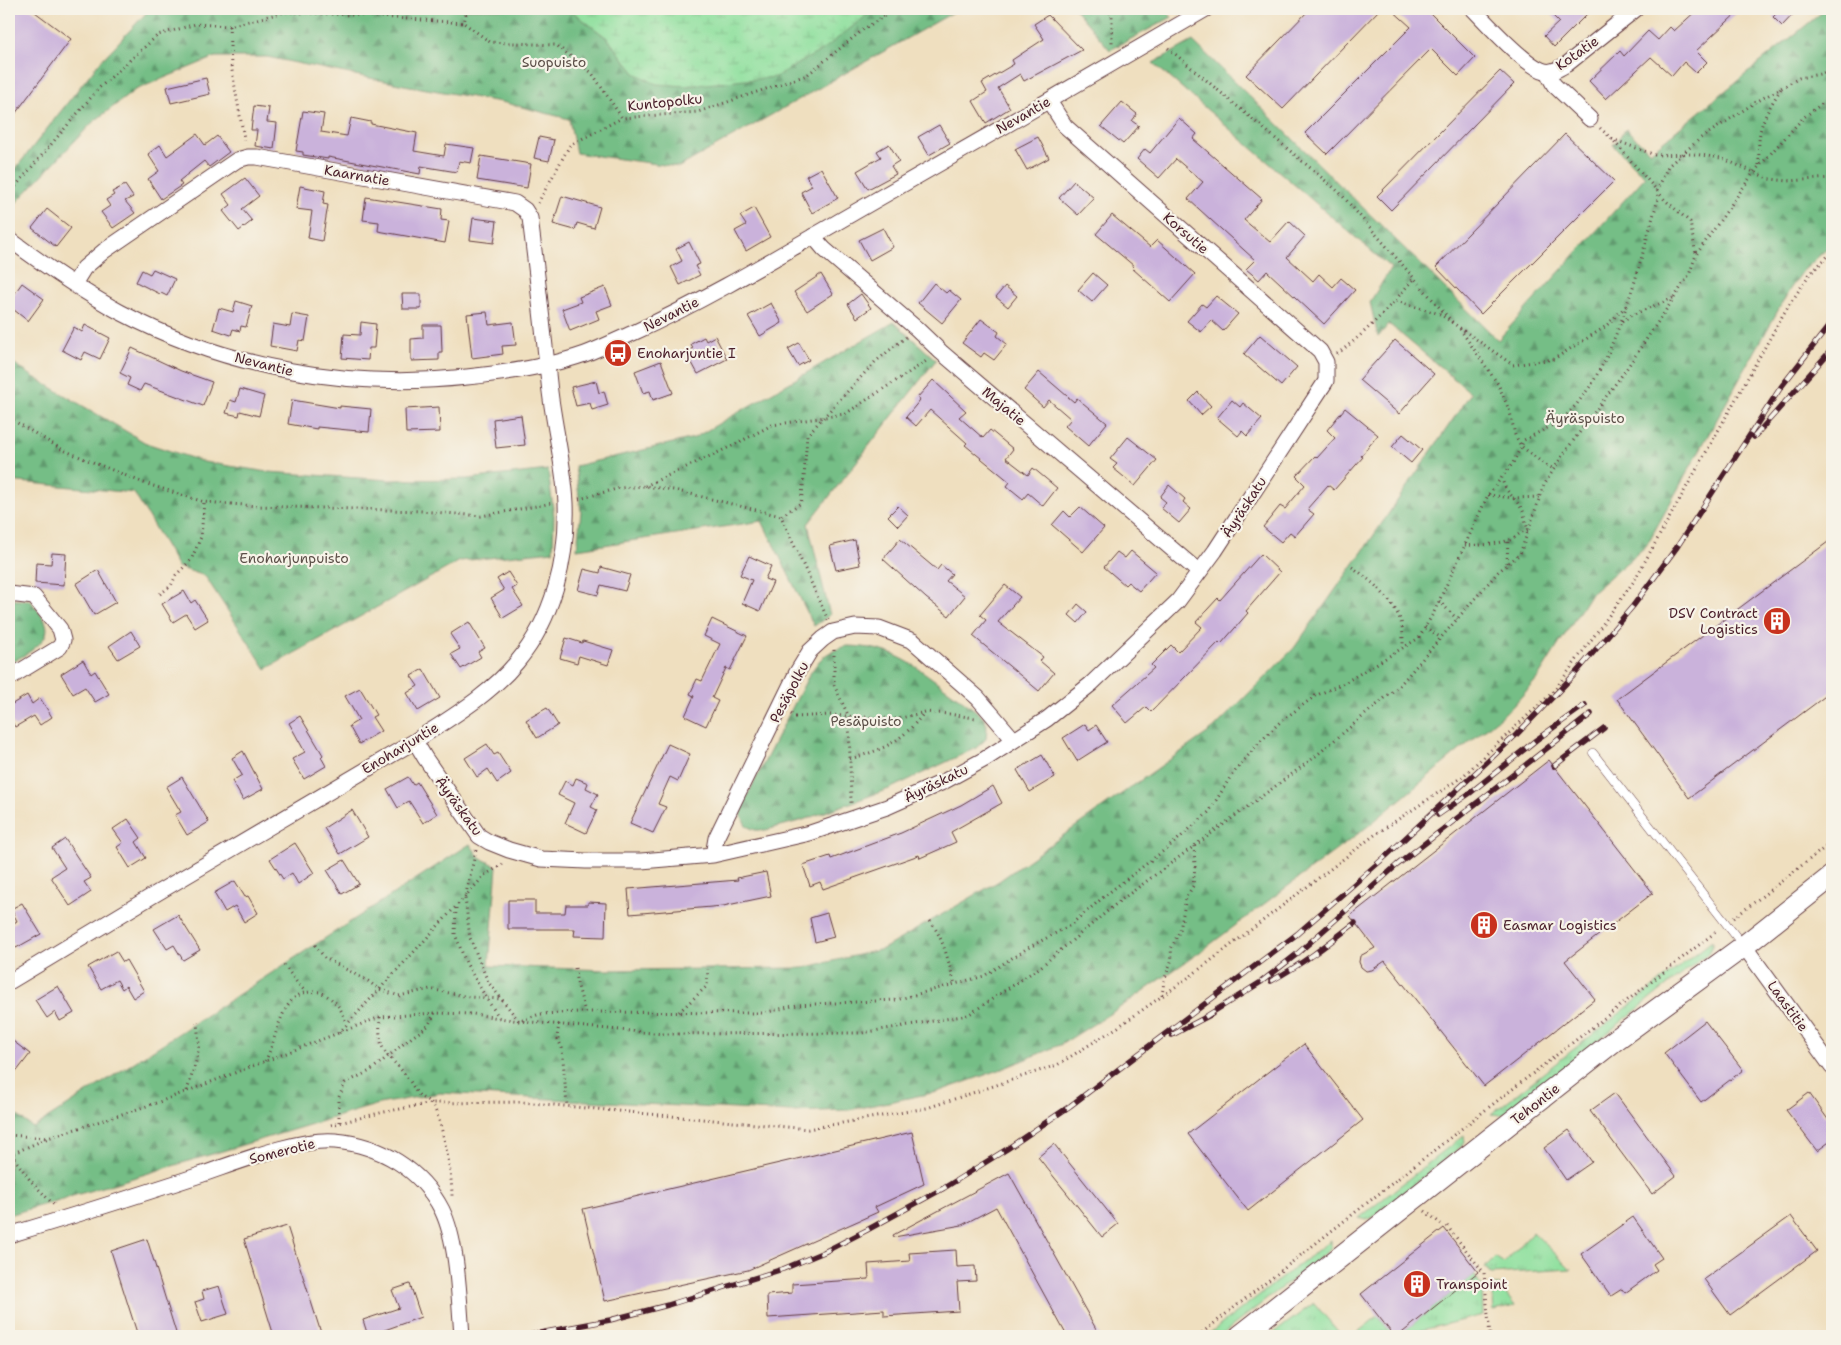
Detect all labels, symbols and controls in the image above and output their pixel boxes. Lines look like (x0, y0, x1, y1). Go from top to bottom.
street label: Kotatie (1552, 32, 1602, 74)
park label: Suopuisto (522, 53, 586, 71)
street label: Kuntopolku (627, 89, 703, 115)
street label: Nevantie (993, 92, 1054, 138)
street label: Kaarnatie (323, 160, 391, 190)
street label: Korsutie (1159, 208, 1213, 258)
street label: Nevantie (640, 292, 702, 336)
bus stop icon: Enoharjuntie I (603, 338, 633, 368)
place label: Enoharjuntie I (637, 344, 736, 362)
street label: Nevantie (233, 348, 295, 380)
street label: Majatie (978, 382, 1030, 430)
park label: Äyräspuisto (1545, 409, 1625, 427)
street label: Äyräskatu (1218, 473, 1270, 541)
park label: Enoharjunpuisto (239, 549, 349, 567)
place label: DSV Contract Logistics (1669, 604, 1758, 638)
building icon: DSV Contract Logistics (1762, 606, 1792, 636)
street label: Pesäpolku (765, 658, 813, 726)
park label: Pesäpuisto (830, 712, 902, 730)
street label: Enoharjuntie (358, 718, 442, 778)
street label: Äyräskatu (901, 760, 971, 806)
street label: Äyräskatu (431, 773, 487, 839)
building icon: Easmar Logistics (1469, 910, 1499, 940)
place label: Easmar Logistics (1503, 916, 1617, 934)
street label: Laastitie (1763, 977, 1813, 1035)
street label: Tehontie (1507, 1079, 1563, 1129)
street label: Somerotie (247, 1134, 317, 1168)
building icon: Transpoint (1402, 1269, 1432, 1299)
place label: Transpoint (1436, 1275, 1508, 1293)

